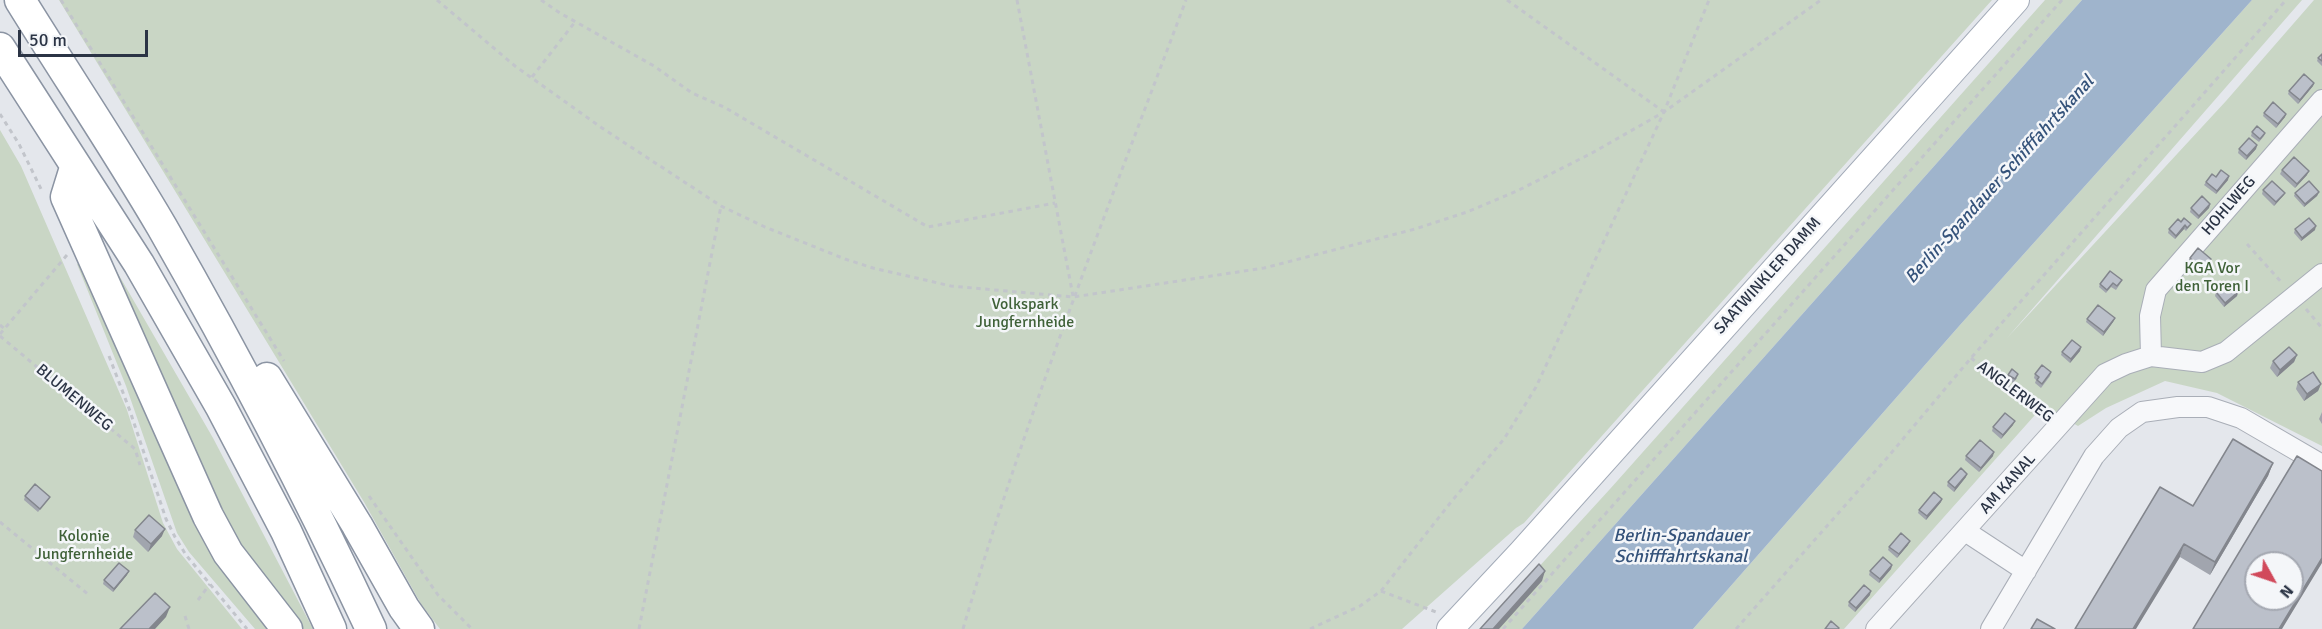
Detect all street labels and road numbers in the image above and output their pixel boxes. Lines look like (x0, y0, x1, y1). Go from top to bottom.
street label: HOHLWEG (2198, 172, 2260, 240)
street label: SAATWINKLER DAMM (1711, 214, 1825, 338)
street label: ANGLERWEG (1973, 357, 2057, 427)
street label: BLUMENWEG (32, 360, 116, 436)
street label: AM KANAL (1976, 450, 2040, 518)

